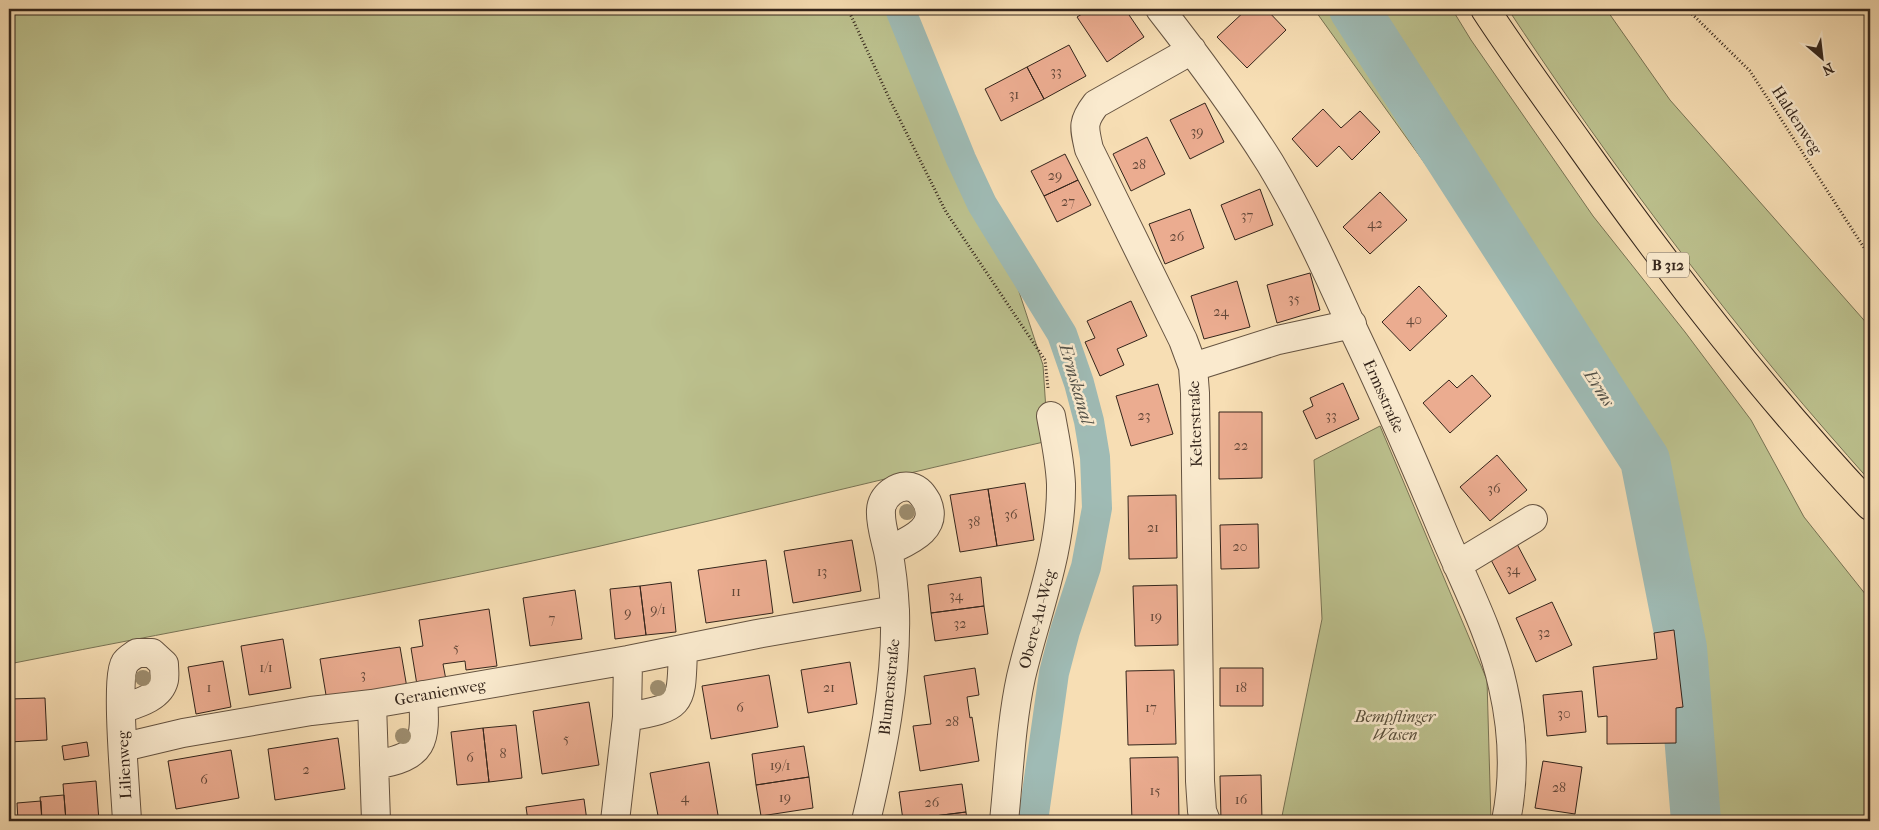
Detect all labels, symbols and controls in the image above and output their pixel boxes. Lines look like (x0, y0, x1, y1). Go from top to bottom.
north arrow (1796, 32, 1846, 82)
text: N (1819, 59, 1837, 79)
house number: 33 (1050, 63, 1062, 80)
street label: Haldenweg (1768, 82, 1826, 158)
house number: 31 (1009, 86, 1019, 103)
house number: 39 (1190, 123, 1204, 140)
house number: 28 (1132, 156, 1146, 173)
house number: 29 (1048, 167, 1062, 184)
house number: 27 (1061, 193, 1075, 210)
house number: 37 (1241, 207, 1253, 224)
house number: 42 (1367, 215, 1383, 232)
house number: 26 (1170, 228, 1185, 245)
road number: B 312 (1647, 252, 1689, 278)
house number: 35 (1288, 290, 1300, 307)
house number: 24 (1213, 303, 1229, 320)
house number: 40 (1406, 311, 1422, 328)
water label: Ermskanal (1054, 340, 1098, 429)
street label: Ermsstraße (1359, 356, 1409, 436)
water label: Erms (1579, 365, 1619, 411)
street label: Kelterstraße (1184, 380, 1206, 468)
house number: 23 (1138, 407, 1150, 424)
house number: 33 (1325, 407, 1337, 424)
house number: 22 (1234, 437, 1248, 454)
house number: 36 (1487, 480, 1501, 497)
house number: 36 (1004, 506, 1018, 523)
house number: 38 (968, 513, 980, 530)
house number: 21 (1147, 519, 1159, 536)
house number: 20 (1233, 538, 1247, 555)
house number: 34 (1506, 561, 1521, 578)
house number: 13 (817, 563, 827, 580)
street label: Obere-Au-Weg (1015, 567, 1060, 671)
house number: 11 (731, 583, 741, 600)
house number: 34 (949, 587, 964, 604)
house number: 9/1 (650, 601, 666, 618)
house number: 9 (624, 604, 632, 621)
house number: 19 (1150, 608, 1162, 625)
house number: 7 (549, 610, 556, 627)
house number: 32 (954, 615, 966, 632)
house number: 32 (1538, 624, 1550, 641)
street label: Blumenstraße (874, 638, 904, 736)
house number: 5 (453, 639, 459, 656)
house number: 1/1 (259, 659, 273, 676)
house number: 3 (360, 666, 366, 683)
street label: Geranienweg (393, 675, 488, 709)
house number: 1 (207, 679, 212, 696)
house number: 21 (823, 679, 835, 696)
house number: 18 (1235, 679, 1247, 696)
house number: 6 (736, 699, 744, 716)
house number: 17 (1145, 699, 1157, 716)
house number: 30 (1557, 705, 1571, 722)
park label: Bempflinger Wasen (1354, 707, 1437, 744)
house number: 28 (945, 713, 959, 730)
street label: Lilienweg (113, 730, 135, 800)
house number: 5 (563, 730, 569, 747)
house number: 8 (499, 745, 507, 762)
house number: 6 (466, 749, 474, 766)
house number: 19/1 (770, 757, 790, 774)
house number: 2 (302, 761, 310, 778)
house number: 6 (200, 771, 208, 788)
house number: 28 (1552, 779, 1566, 796)
house number: 15 (1150, 782, 1161, 799)
house number: 4 (681, 789, 690, 806)
house number: 19 (779, 789, 791, 806)
house number: 16 (1235, 791, 1248, 808)
house number: 26 (925, 794, 940, 811)

